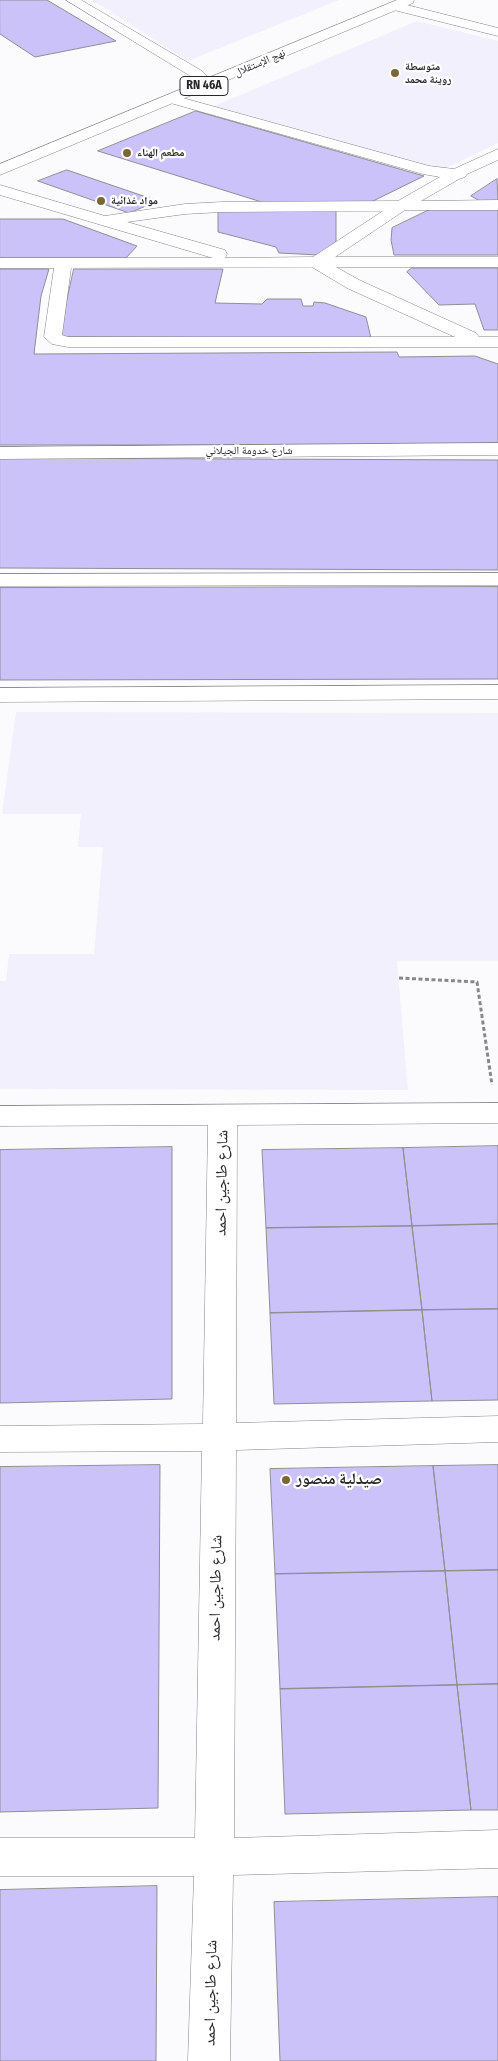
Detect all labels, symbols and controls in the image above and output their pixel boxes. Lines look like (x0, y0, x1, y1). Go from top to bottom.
street label: نهج الإستقلال (232, 46, 288, 80)
place label: متوسطة روينة محمد (405, 60, 451, 86)
marker: متوسطة روينة محمد (389, 67, 401, 79)
road number: RN 46A (180, 76, 228, 95)
place label: مطعم الهناء (137, 146, 185, 160)
marker: مطعم الهناء (121, 147, 133, 159)
place label: مواد غذائية (111, 194, 158, 208)
marker: مواد غذائية (95, 195, 107, 207)
street label: شارع خدومة الجيلاني (206, 444, 292, 458)
street label: شارع طاجين احمد (211, 1130, 233, 1236)
place label: صيدلية منصور (296, 1470, 382, 1490)
marker: صيدلية منصور (280, 1474, 292, 1486)
street label: شارع طاجين احمد (205, 1535, 227, 1641)
street label: شارع طاجين احمد (200, 1940, 222, 2046)

